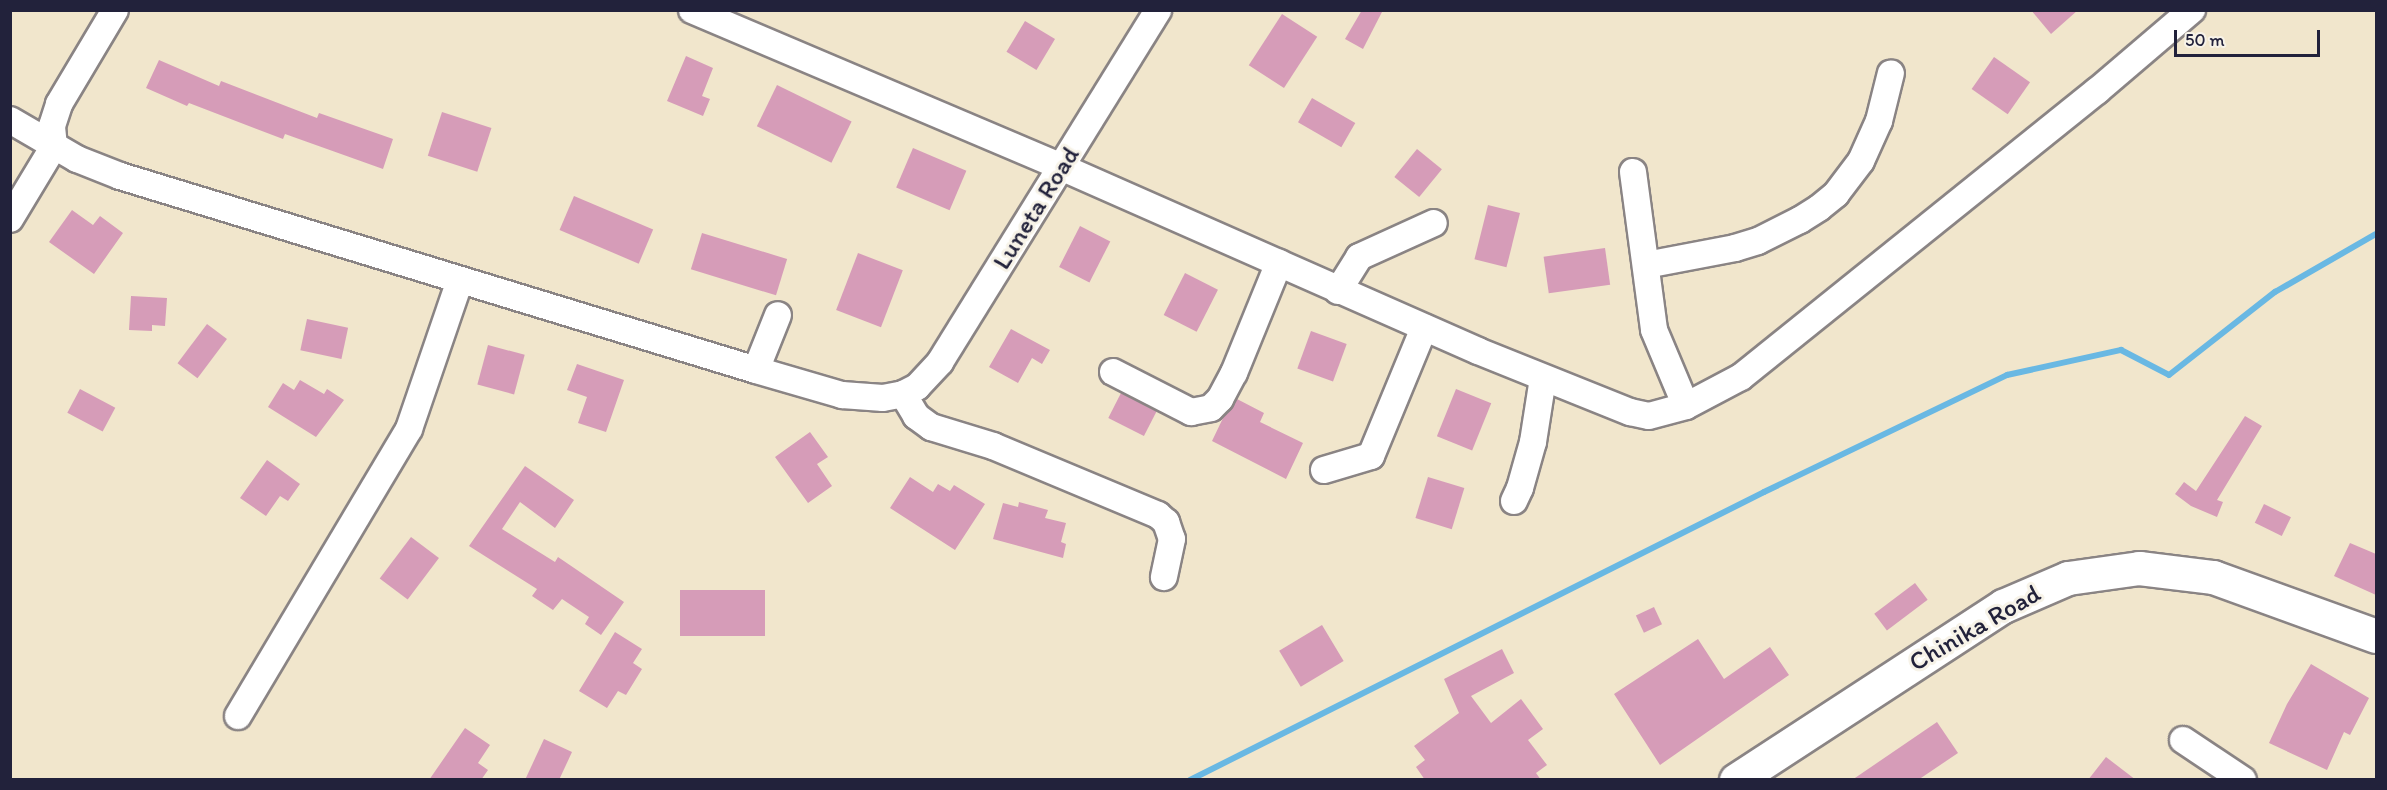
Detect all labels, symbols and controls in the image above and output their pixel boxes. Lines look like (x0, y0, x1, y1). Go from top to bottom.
scale bar (2177, 18, 2322, 56)
text: 50 m (2185, 29, 2225, 51)
street label: Luneta Road (986, 141, 1086, 275)
street label: Chinika Road (1904, 578, 2046, 678)

